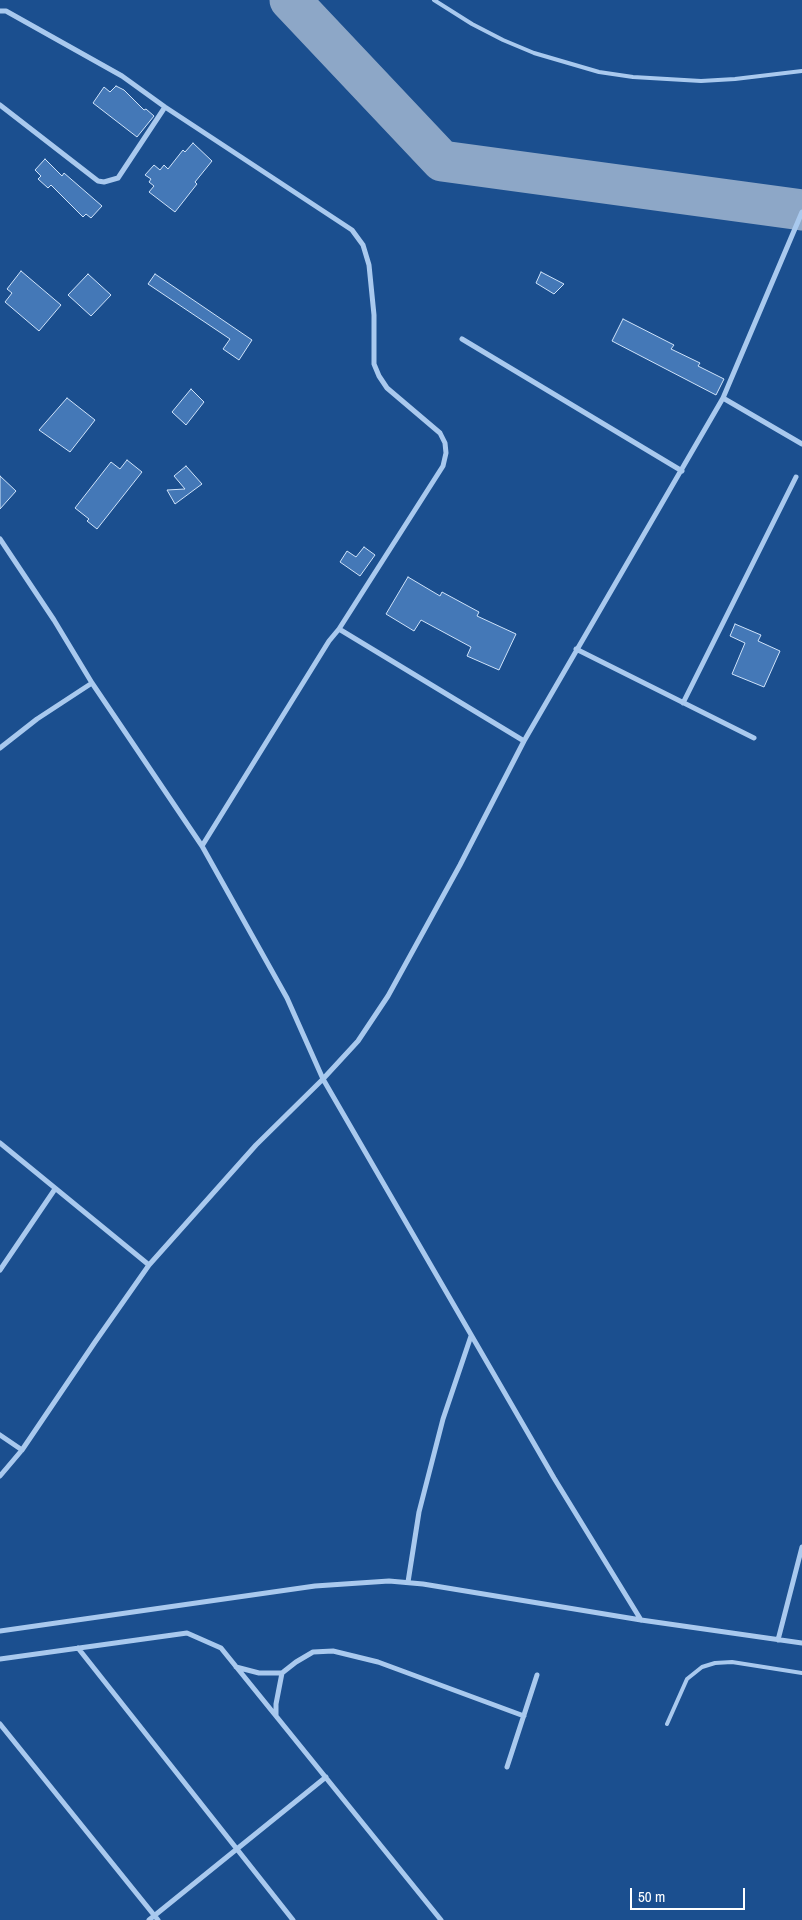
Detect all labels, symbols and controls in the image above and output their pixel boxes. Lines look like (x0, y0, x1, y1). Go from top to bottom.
scale bar (632, 1878, 747, 1910)
text: 50 m (638, 1886, 665, 1907)

